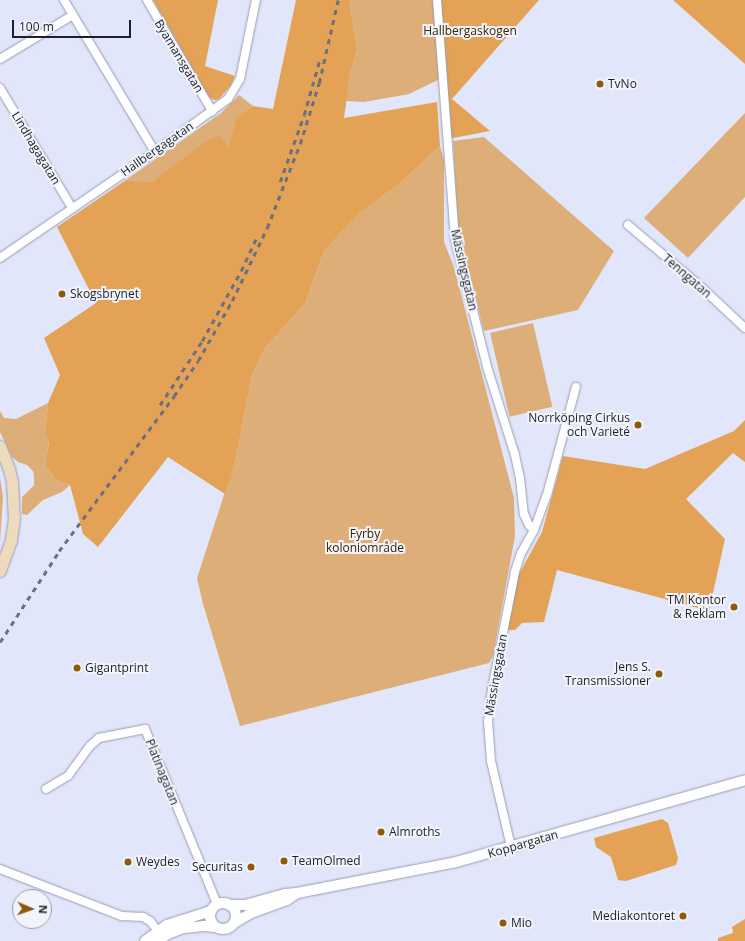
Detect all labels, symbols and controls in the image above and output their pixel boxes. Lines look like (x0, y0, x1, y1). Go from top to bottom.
scale bar (14, 12, 133, 38)
street label: Byamansgatan (152, 17, 206, 95)
text: 100 m (19, 18, 54, 35)
park label: Hallbergaskogen (423, 24, 517, 38)
place label: TvNo (608, 77, 637, 91)
marker: TvNo (595, 79, 605, 89)
street label: Lindhagagatan (9, 109, 63, 187)
street label: Hallbergagatan (118, 119, 196, 179)
street label: Mässingsgatan (448, 228, 480, 312)
street label: Tenngatan (660, 251, 714, 301)
place label: Skogsbrynet (70, 287, 139, 301)
marker: Skogsbrynet (57, 289, 67, 299)
place label: Norrköping Cirkus och Varieté (528, 411, 630, 439)
marker: Norrköping Cirkus och Varieté (633, 420, 643, 430)
park label: Fyrby koloniområde (326, 527, 404, 555)
place label: TM Kontor & Reklam (667, 593, 726, 621)
marker: TM Kontor & Reklam (729, 602, 739, 612)
street label: Mässingsgatan (482, 633, 510, 717)
place label: Jens S. Transmissioner (565, 660, 651, 688)
place label: Gigantprint (85, 661, 148, 675)
marker: Gigantprint (72, 663, 82, 673)
marker: Jens S. Transmissioner (654, 669, 664, 679)
street label: Platinagatan (142, 737, 182, 807)
place label: Almroths (389, 825, 440, 839)
marker: Almroths (376, 827, 386, 837)
street label: Koppargatan (486, 827, 560, 861)
place label: TeamOlmed (292, 854, 361, 868)
place label: Weydes (136, 855, 180, 869)
marker: TeamOlmed (279, 856, 289, 866)
marker: Weydes (123, 857, 133, 867)
place label: Securitas (192, 860, 243, 874)
marker: Securitas (246, 862, 256, 872)
north arrow (12, 889, 52, 929)
text: N (36, 905, 51, 914)
place label: Mediakontoret (592, 909, 675, 923)
marker: Mediakontoret (678, 911, 688, 921)
place label: Mio (511, 916, 532, 930)
marker: Mio (498, 918, 508, 928)

